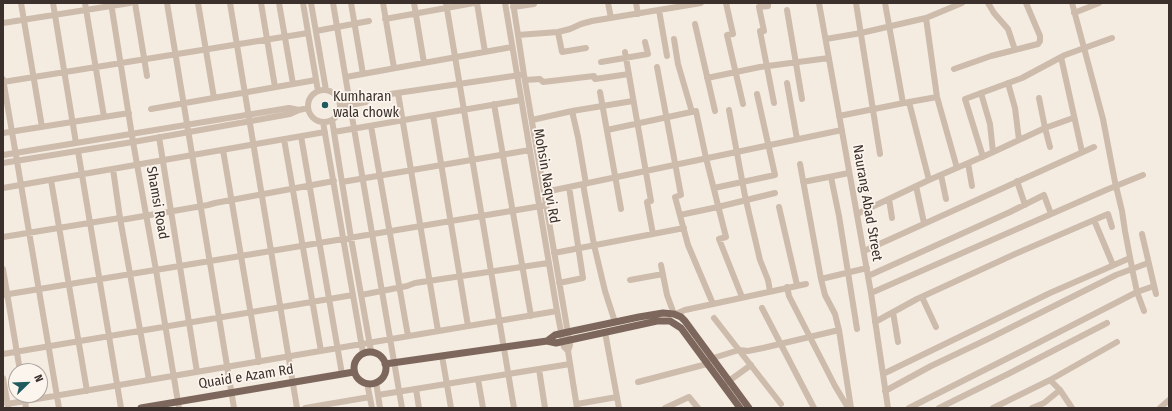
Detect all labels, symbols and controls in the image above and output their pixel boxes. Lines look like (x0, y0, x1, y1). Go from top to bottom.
place label: Kumharan wala chowk (333, 89, 399, 122)
marker: Kumharan wala chowk (320, 100, 330, 110)
street label: Mohsin Naqvi Rd (529, 127, 563, 225)
street label: Naurang Abad Street (848, 143, 886, 263)
street label: Shamsi Road (142, 165, 172, 241)
street label: Quaid e Azam Rd (197, 361, 295, 393)
north arrow (8, 363, 48, 403)
text: N (31, 373, 46, 384)

